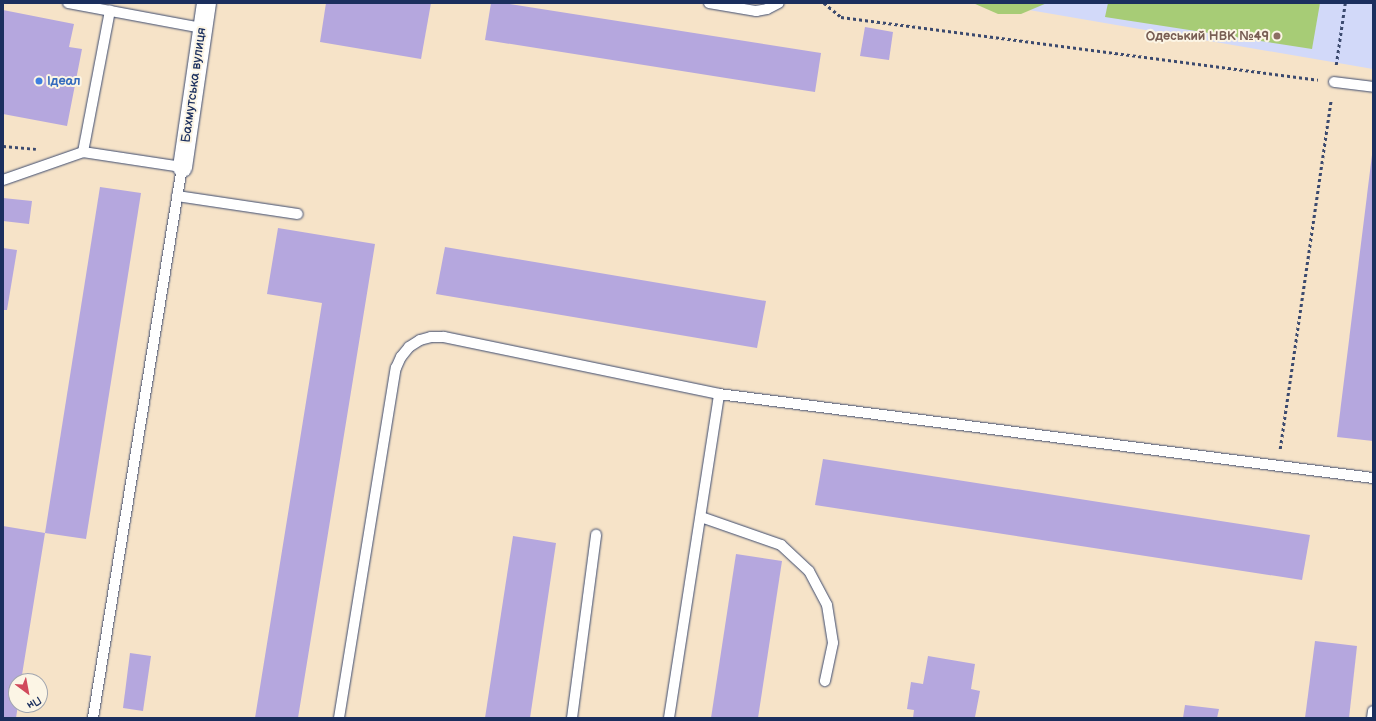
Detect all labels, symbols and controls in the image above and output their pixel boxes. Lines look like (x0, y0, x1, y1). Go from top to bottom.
street label: Бахмутська вулиця (178, 27, 210, 143)
place label: Одеський НВК №49 (1146, 28, 1269, 44)
marker: Одеський НВК №49 (1272, 31, 1282, 41)
place label: Ідеал (47, 73, 80, 89)
marker: Ідеал (34, 76, 44, 86)
north arrow (8, 673, 48, 713)
text: Пн (24, 693, 44, 712)

